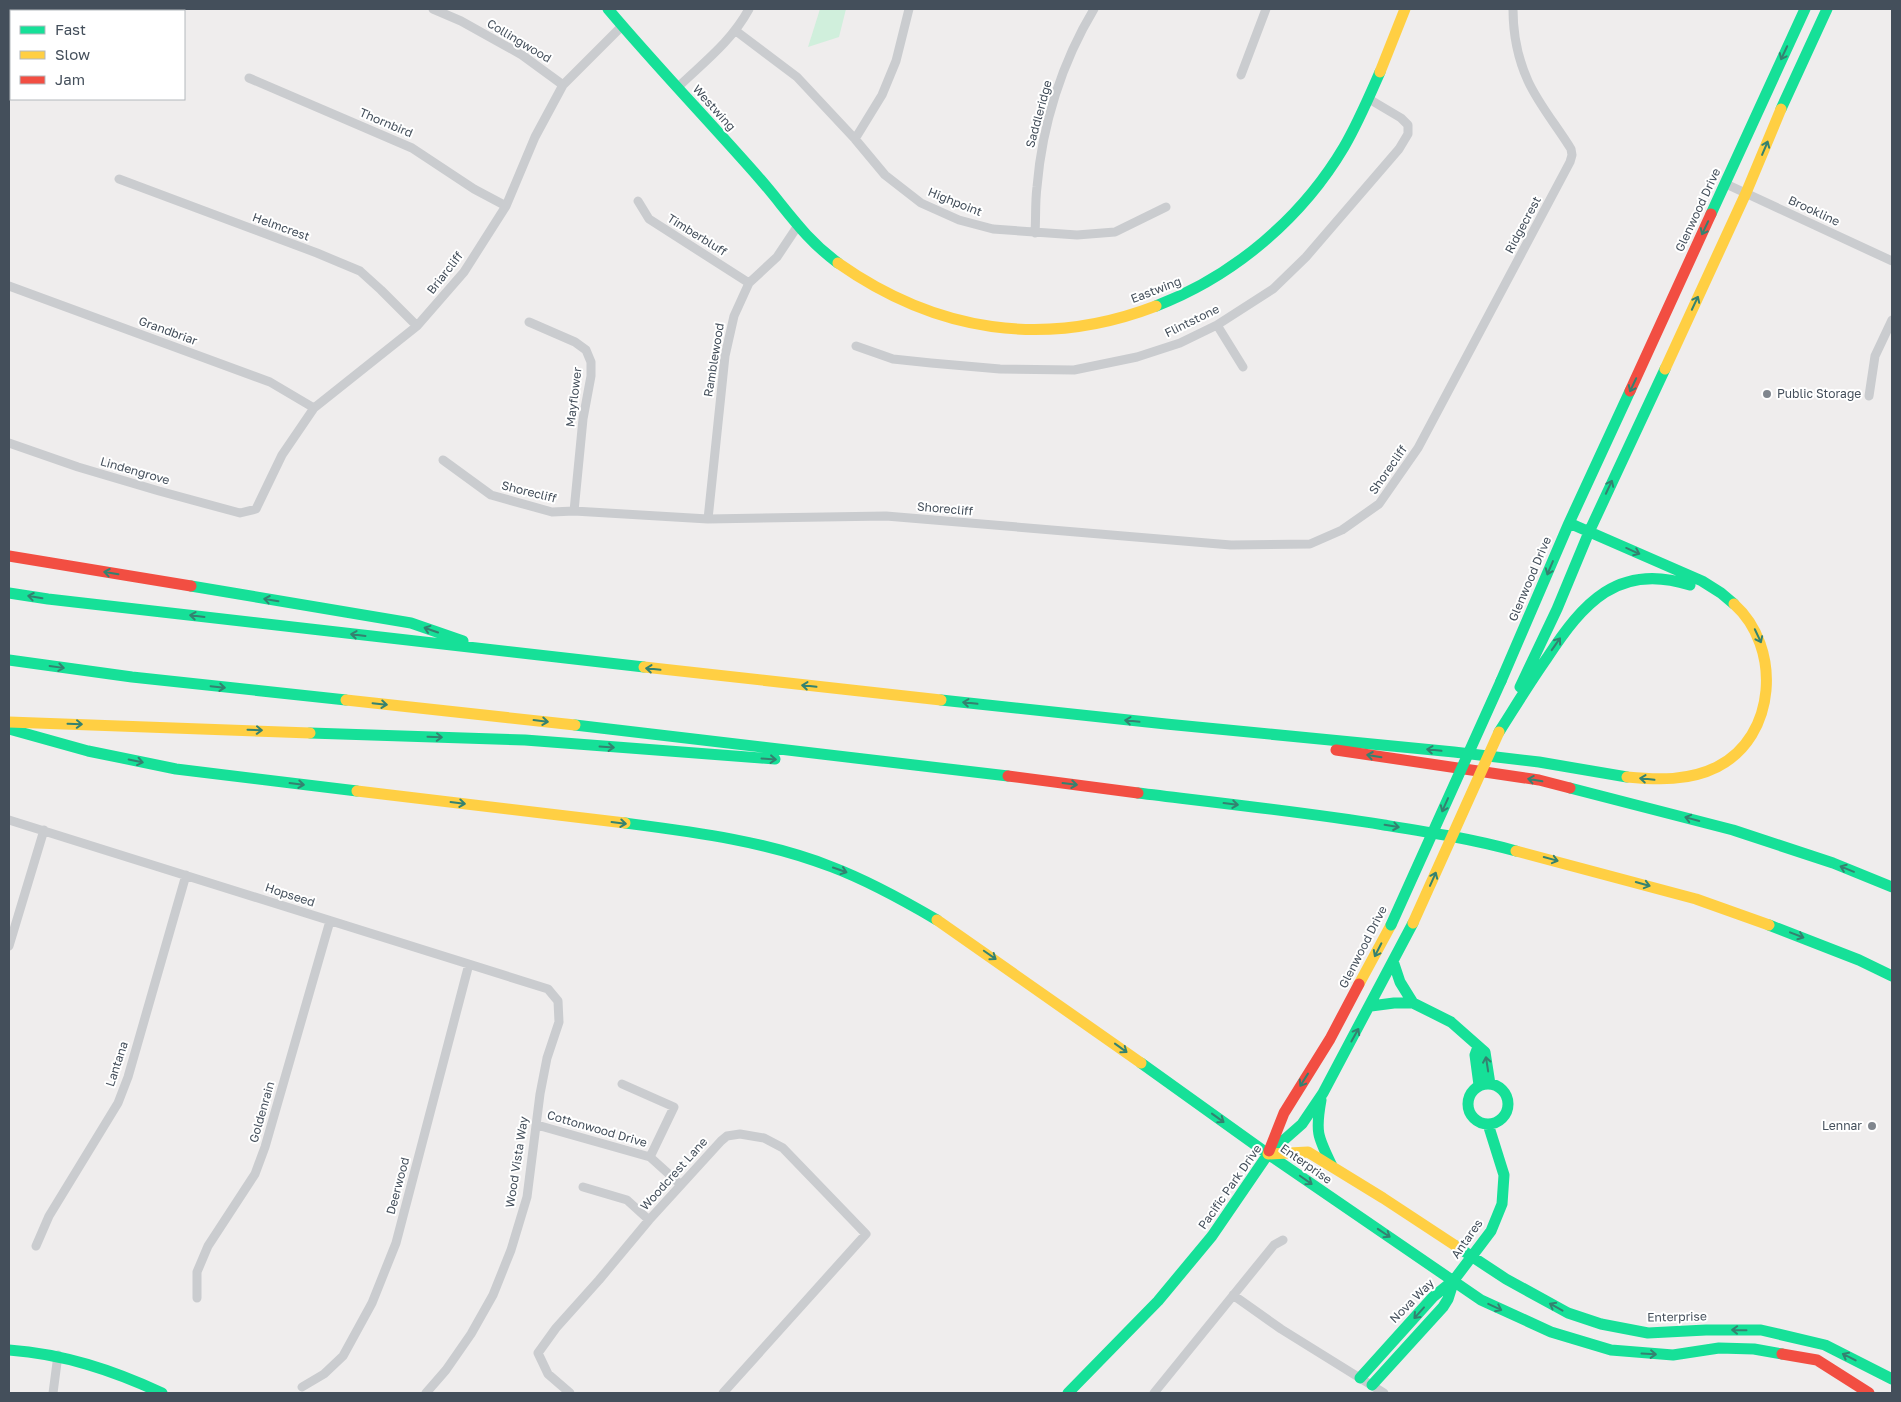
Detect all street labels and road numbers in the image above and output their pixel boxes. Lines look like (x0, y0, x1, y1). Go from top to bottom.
street label: Collingwood (484, 15, 554, 66)
street label: Saddleridge (1022, 78, 1055, 149)
street label: Westwing (690, 81, 739, 134)
street label: Thornbird (357, 105, 415, 141)
street label: Glenwood Drive (1672, 166, 1723, 254)
street label: Highpoint (926, 184, 985, 219)
street label: Brookline (1786, 192, 1842, 229)
street label: Ridgecrest (1501, 194, 1544, 256)
street label: Helmcrest (251, 209, 312, 244)
street label: Timberbluff (665, 210, 730, 259)
street label: Briarcliff (423, 248, 466, 297)
street label: Eastwing (1128, 273, 1183, 306)
street label: Flintstone (1162, 301, 1222, 340)
street label: Grandbriar (137, 313, 200, 348)
street label: Ramblewood (700, 322, 727, 398)
street label: Mayflower (562, 366, 585, 428)
street label: Shorecliff (1365, 442, 1410, 497)
street label: Lindengrove (99, 453, 172, 488)
street label: Shorecliff (500, 477, 559, 506)
street label: Shorecliff (916, 499, 974, 518)
street label: Glenwood Drive (1505, 534, 1554, 623)
street label: Hopseed (263, 879, 317, 910)
street label: Glenwood Drive (1335, 903, 1390, 991)
street label: Lantana (102, 1039, 131, 1088)
street label: Goldenrain (246, 1079, 277, 1144)
street label: Cottonwood Drive (545, 1107, 649, 1150)
street label: Wood Vista Way (502, 1115, 531, 1209)
street label: Woodcrest Lane (637, 1134, 710, 1213)
street label: Enterprise (1278, 1140, 1335, 1187)
street label: Pacific Park Drive (1195, 1141, 1264, 1232)
street label: Deerwood (383, 1156, 412, 1216)
street label: Antares (1448, 1216, 1486, 1261)
street label: Nova Way (1386, 1275, 1437, 1326)
street label: Enterprise (1647, 1308, 1707, 1325)

